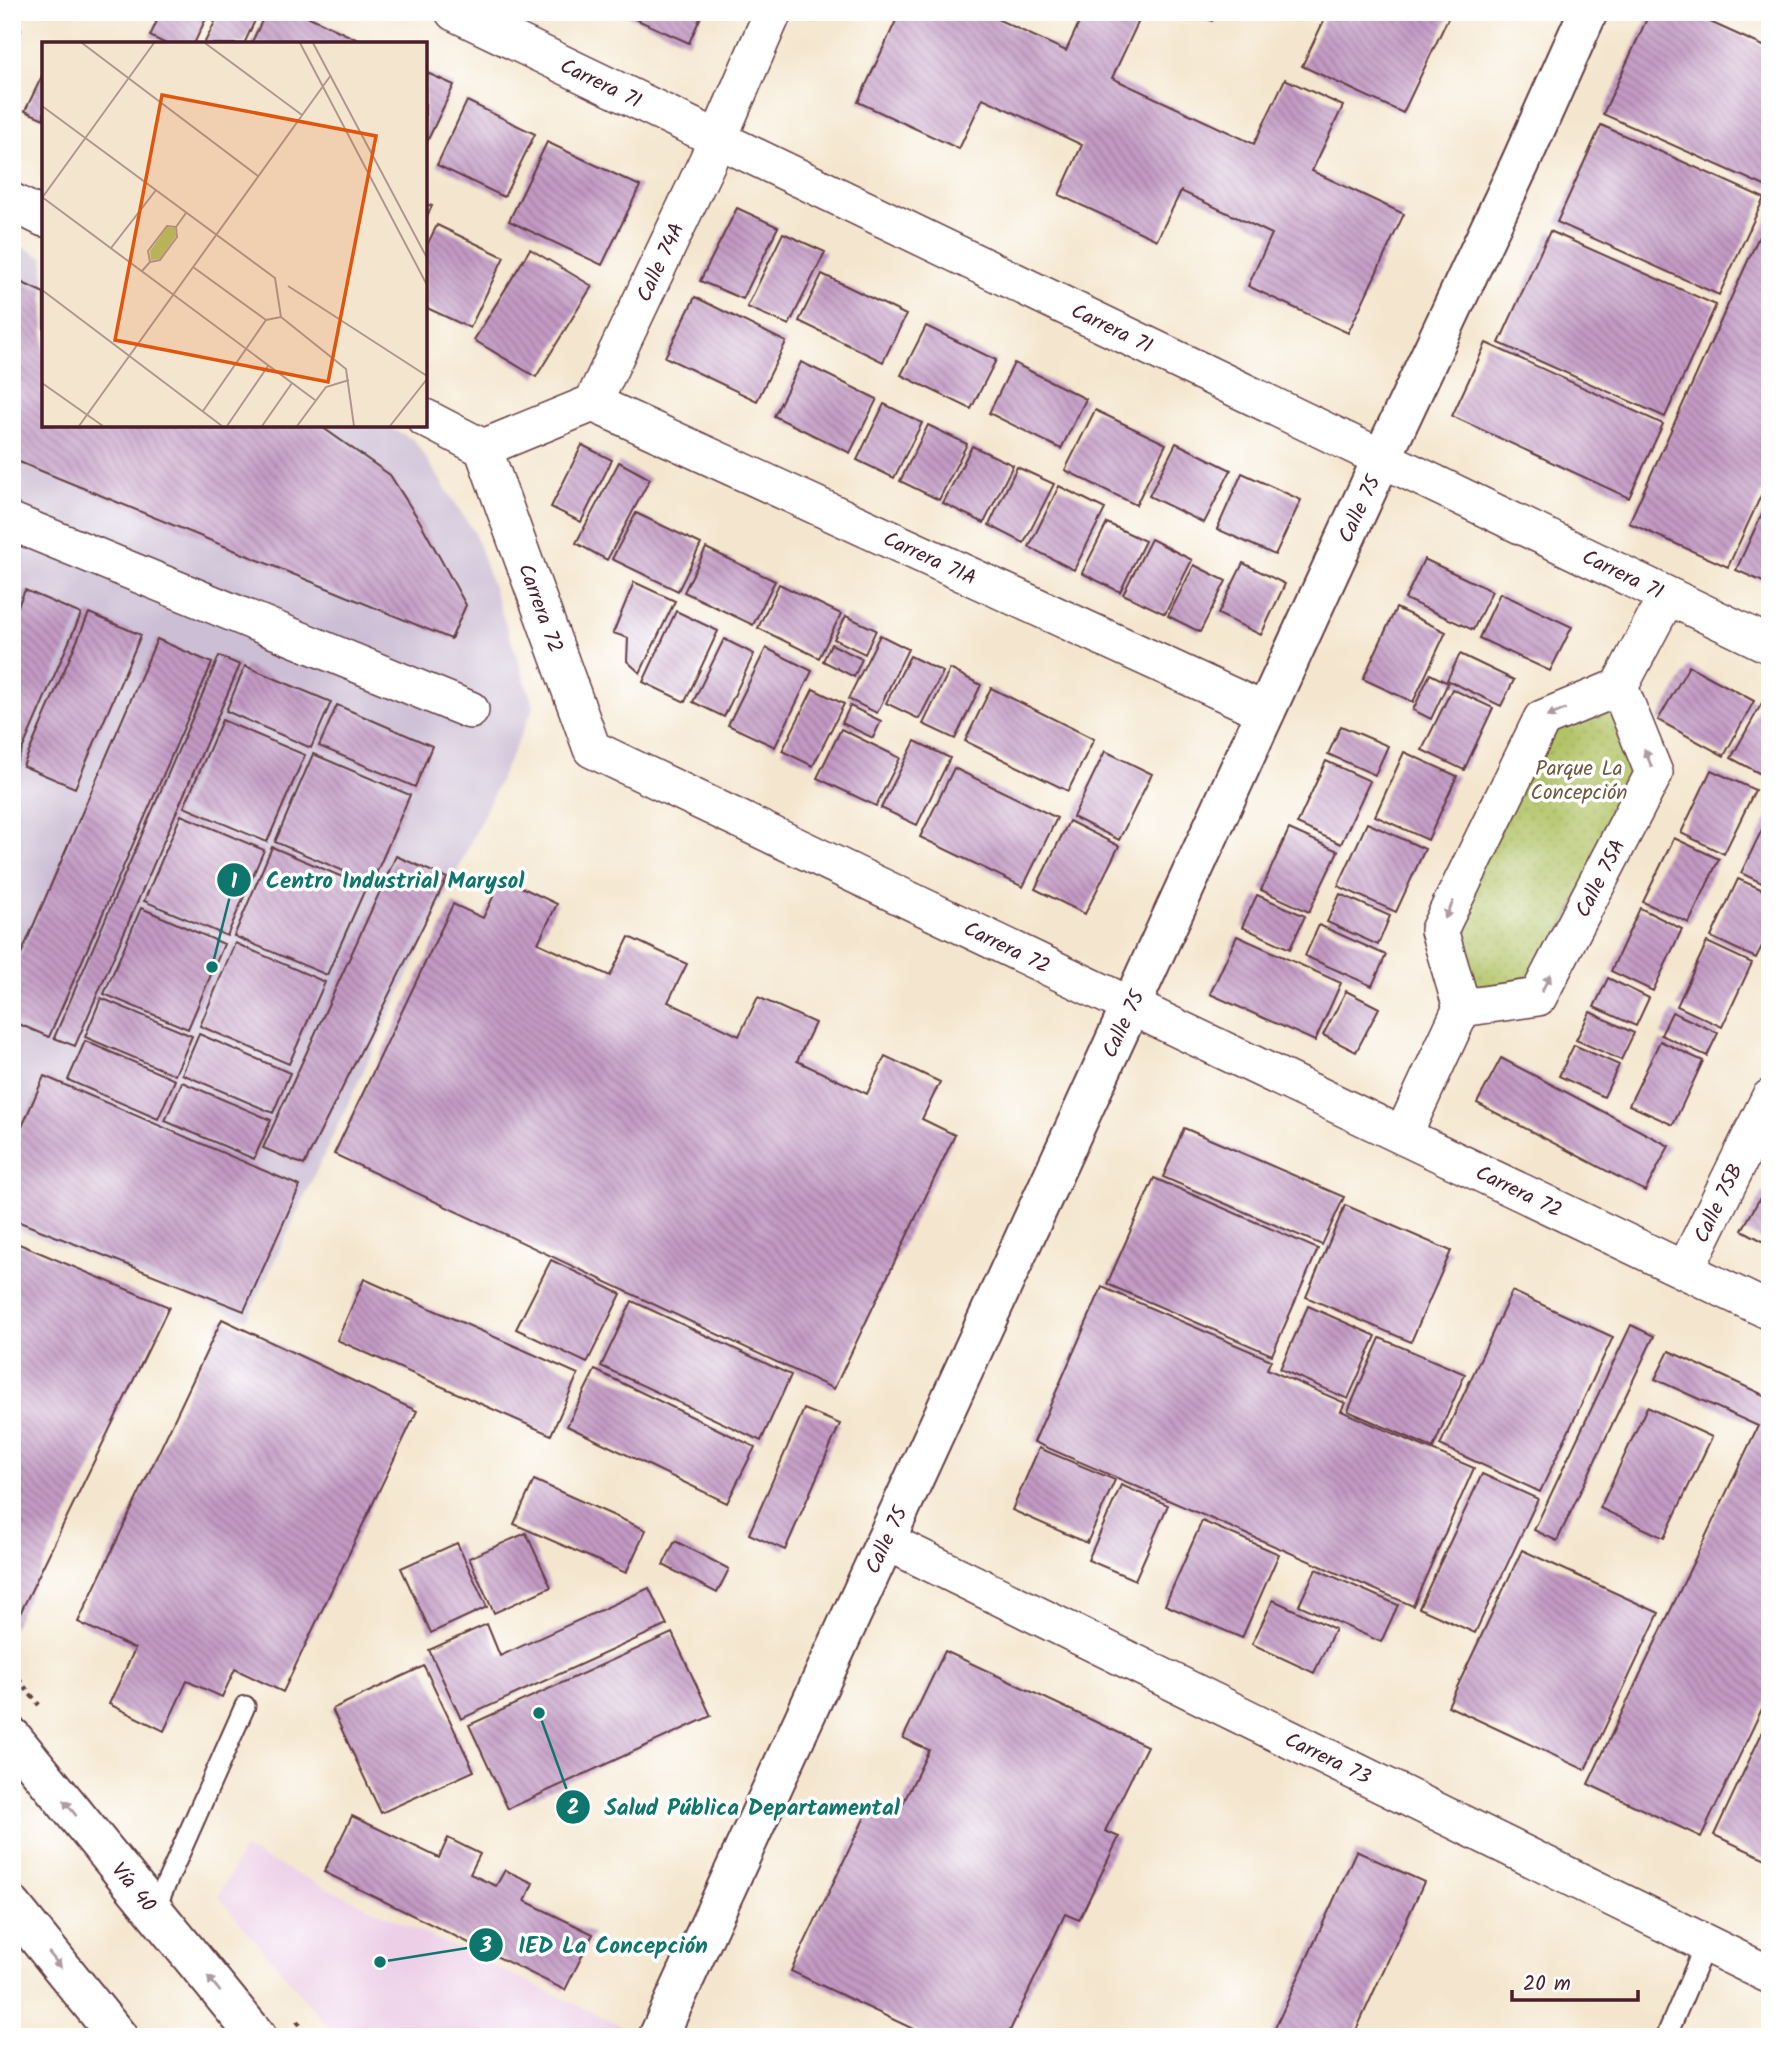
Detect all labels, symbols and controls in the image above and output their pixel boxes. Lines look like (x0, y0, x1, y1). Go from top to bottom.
inset map (42, 42, 427, 427)
street label: Carrera 71 (554, 50, 647, 118)
street label: Calle 74A (629, 217, 694, 308)
street label: Carrera 71 (1065, 295, 1158, 363)
street label: Calle 75 (1330, 469, 1391, 549)
street label: Carrera 71A (877, 523, 982, 595)
street label: Carrera 71 (1576, 541, 1669, 609)
street label: Carrera 72 (508, 559, 571, 658)
one-way arrow (1545, 708, 1566, 719)
one-way arrow (1642, 748, 1653, 769)
park label: Parque La Concepción (1530, 753, 1628, 810)
street label: Calle 75A (1567, 834, 1635, 924)
callout: Centro Industrial Marysol (217, 858, 538, 902)
text: Centro Industrial Marysol (266, 864, 525, 900)
text: 1 (231, 866, 238, 899)
one-way arrow (1443, 900, 1455, 920)
street label: Carrera 72 (957, 913, 1055, 984)
one-way arrow (1540, 973, 1551, 993)
street label: Calle 75 (1094, 984, 1155, 1064)
street label: Carrera 72 (1469, 1157, 1567, 1228)
street label: Calle 75B (1686, 1158, 1753, 1249)
street label: Calle 75 (857, 1500, 918, 1580)
street label: Carrera 73 (1278, 1724, 1376, 1794)
callout: Salud Pública Departamental (555, 1785, 914, 1829)
text: Salud Pública Departamental (604, 1791, 901, 1827)
text: 2 (567, 1792, 579, 1825)
one-way arrow (63, 1799, 78, 1816)
street label: Vía 40 (102, 1856, 163, 1920)
callout: IED La Concepción (469, 1923, 722, 1967)
text: IED La Concepción (518, 1929, 708, 1965)
text: 3 (479, 1930, 492, 1963)
one-way arrow (47, 1951, 62, 1968)
scale bar (1512, 1958, 1638, 2002)
text: 20 m (1523, 1968, 1571, 2001)
one-way arrow (206, 1975, 221, 1993)

